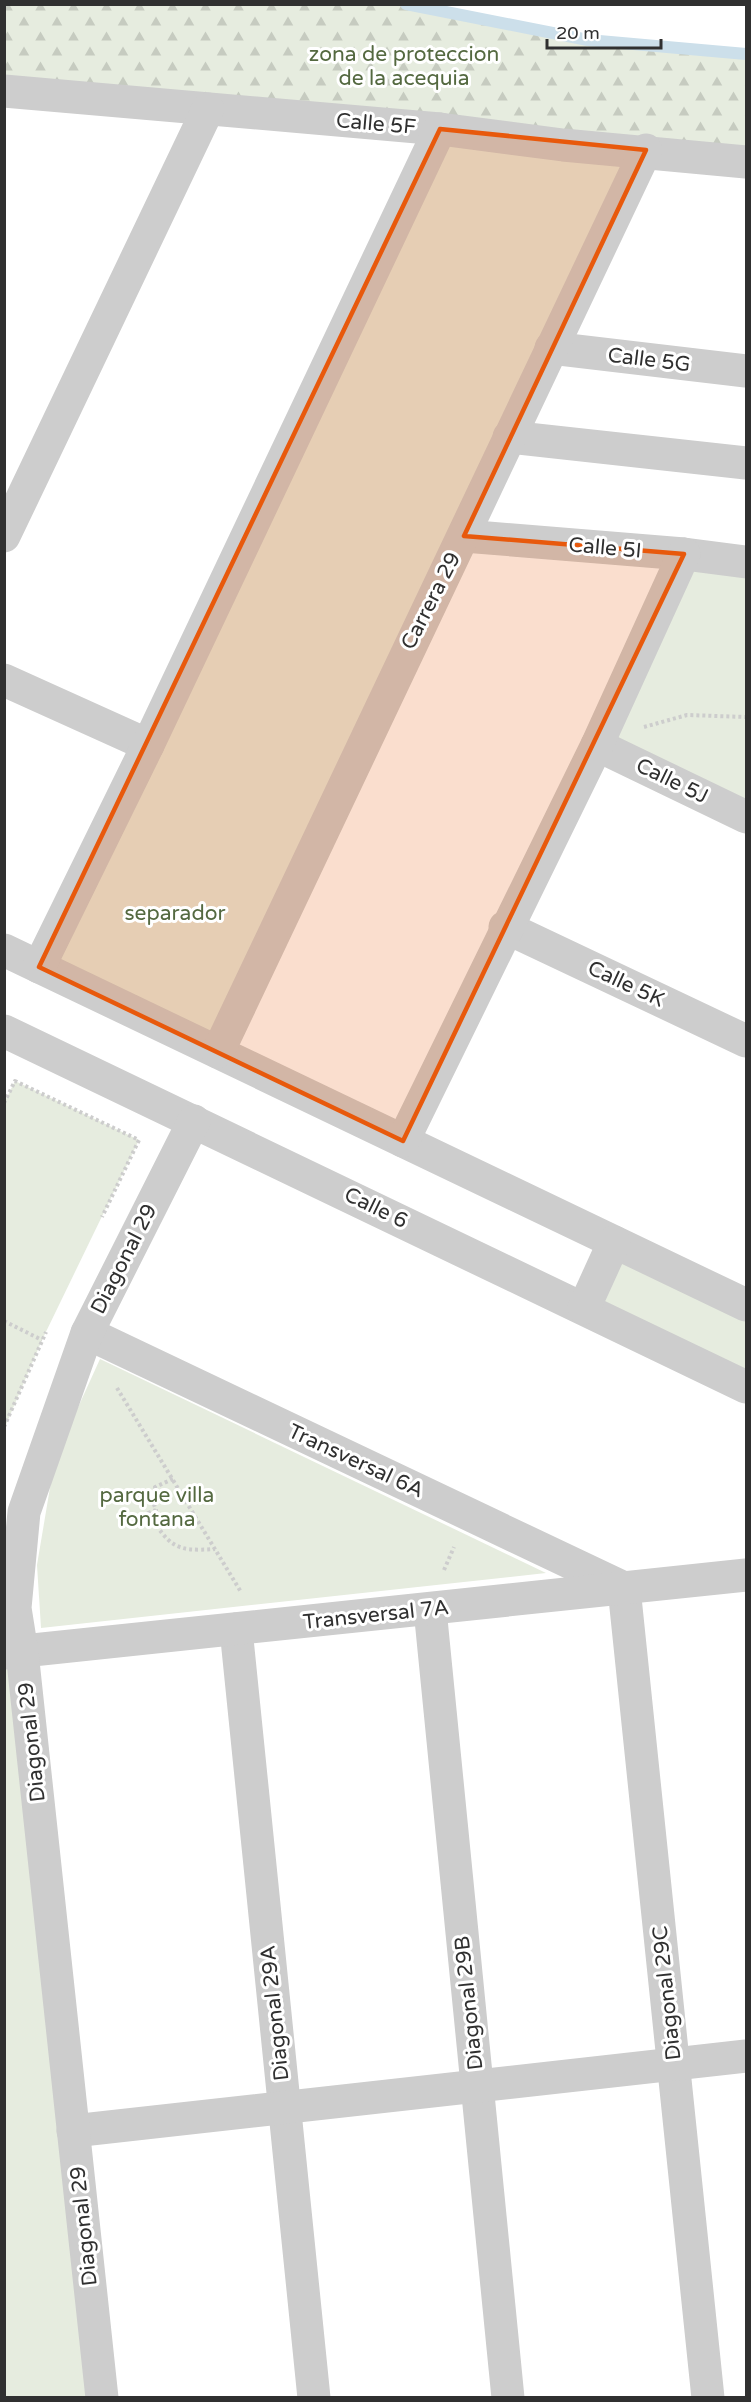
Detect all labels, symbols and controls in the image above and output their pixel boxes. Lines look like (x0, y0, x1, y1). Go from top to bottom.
scale bar (547, 12, 661, 50)
text: 20 m (556, 22, 600, 44)
park label: zona de proteccion de la acequia (309, 42, 499, 91)
street label: Calle 5F (335, 108, 417, 140)
street label: Calle 5G (606, 343, 692, 377)
street label: Calle 5I (567, 532, 643, 564)
street label: Carrera 29 (396, 548, 466, 654)
street label: Calle 5J (632, 753, 712, 809)
park label: separador (125, 901, 225, 926)
street label: Calle 5K (584, 955, 668, 1013)
street label: Calle 6 (340, 1182, 412, 1234)
street label: Diagonal 29 (86, 1200, 162, 1318)
street label: Transversal 6A (284, 1419, 428, 1503)
park label: parque villa fontana (100, 1483, 214, 1532)
street label: Transversal 7A (302, 1595, 450, 1635)
street label: Diagonal 29 (13, 1681, 51, 1803)
street label: Diagonal 29C (648, 1925, 686, 2061)
street label: Diagonal 29B (450, 1935, 488, 2071)
street label: Diagonal 29A (255, 1944, 295, 2082)
street label: Diagonal 29 (65, 2165, 103, 2287)

